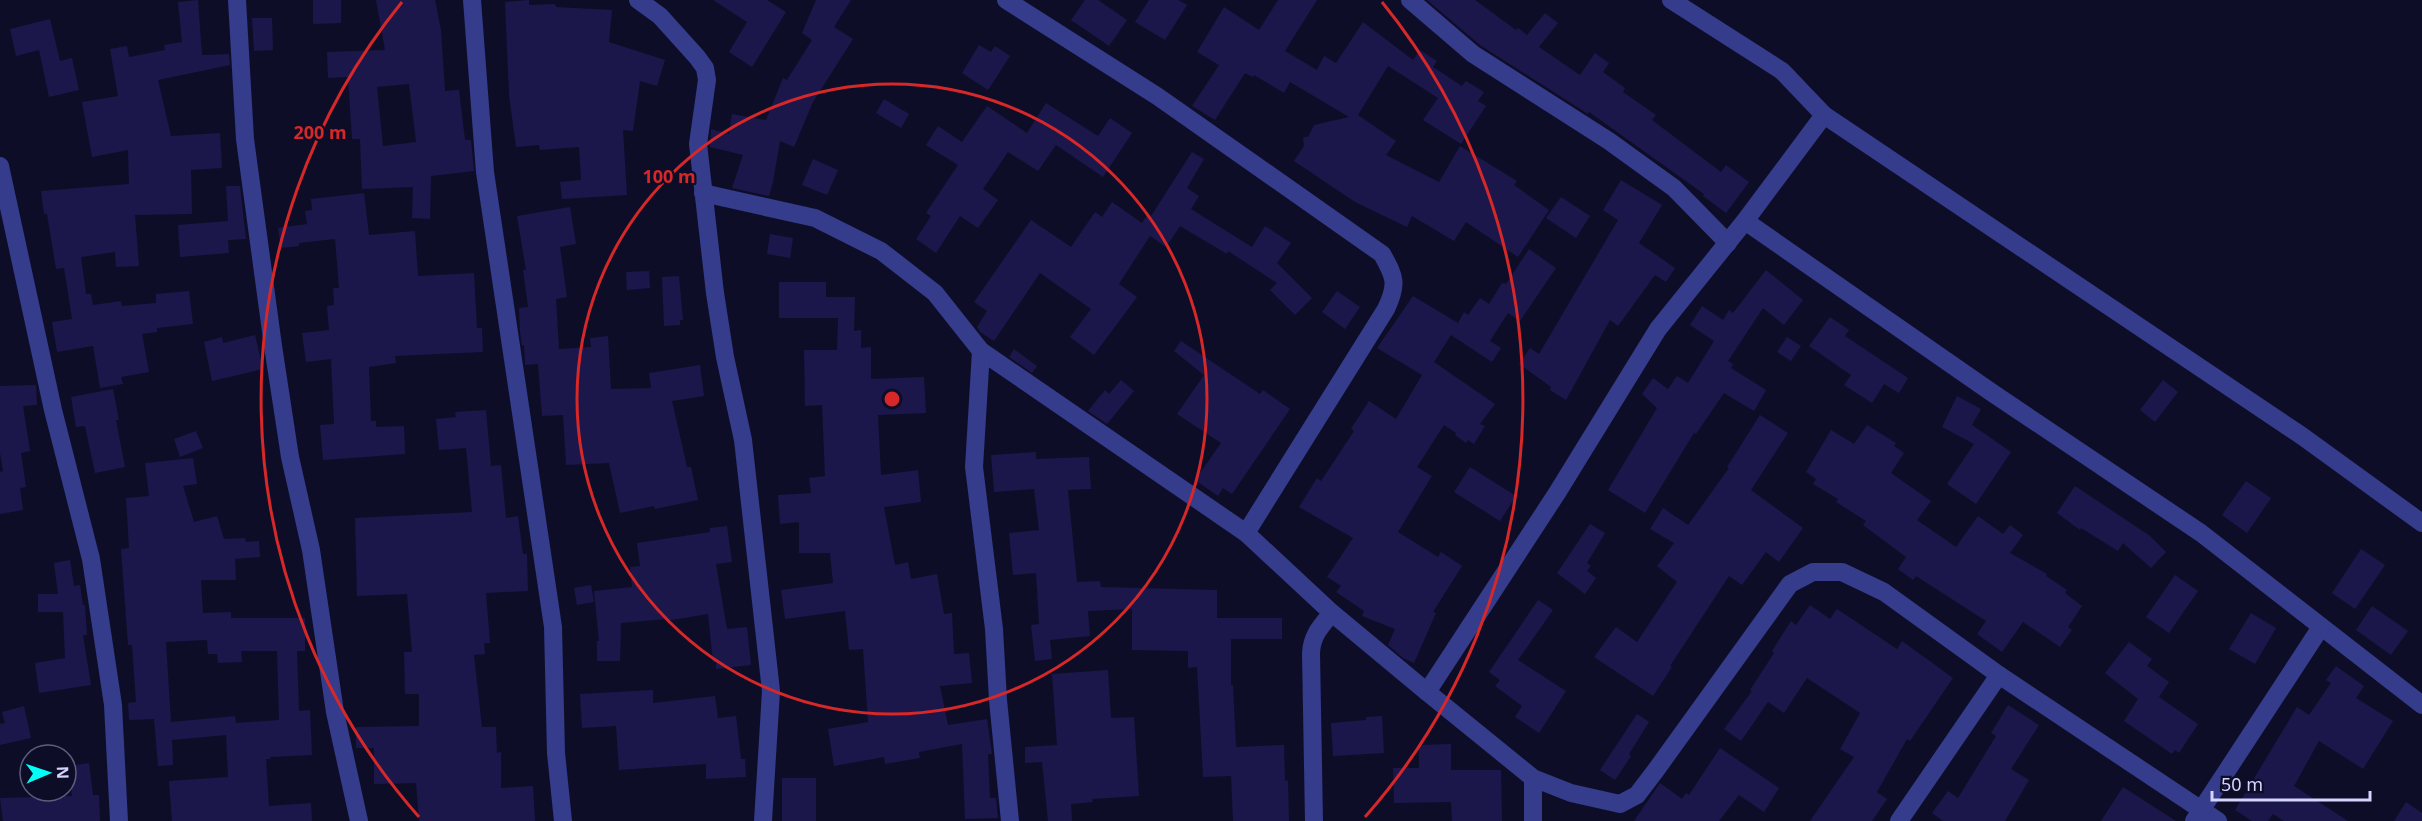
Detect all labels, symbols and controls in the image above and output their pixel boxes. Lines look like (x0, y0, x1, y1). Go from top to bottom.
text: 200 m (293, 120, 347, 144)
text: 100 m (642, 164, 696, 188)
centre of rings (882, 389, 902, 409)
north arrow (18, 743, 78, 803)
scale bar (2212, 764, 2370, 802)
text: N (52, 766, 74, 779)
text: 50 m (2221, 772, 2263, 796)

